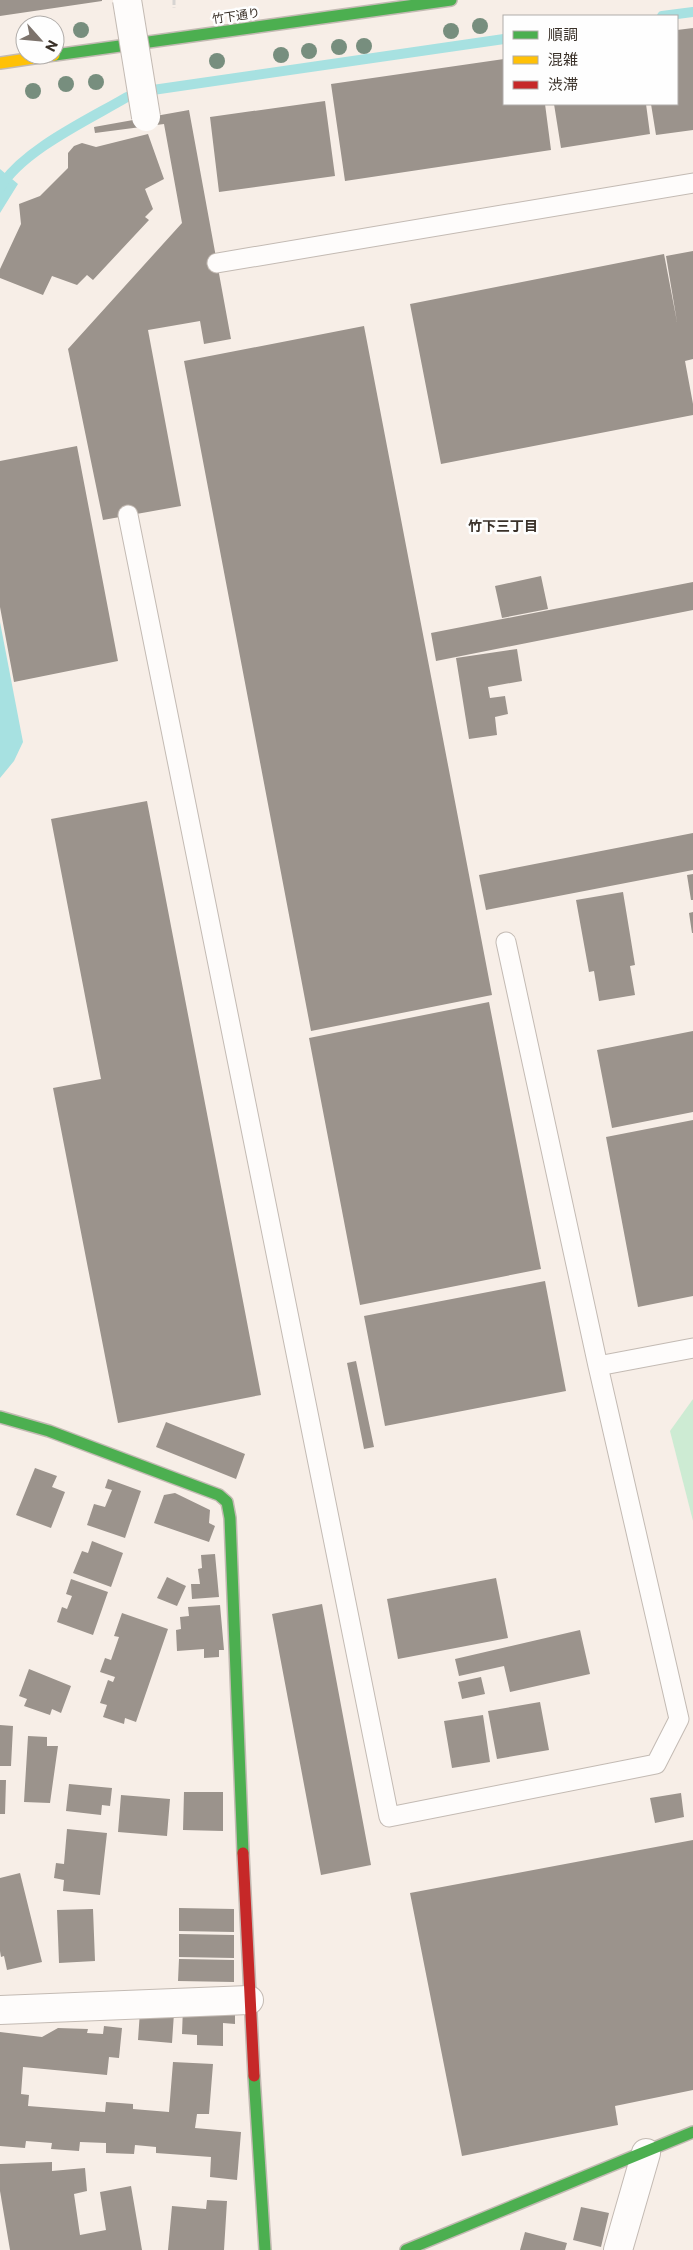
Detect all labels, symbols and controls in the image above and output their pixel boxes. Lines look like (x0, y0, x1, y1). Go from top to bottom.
street label: 竹下通り (211, 5, 261, 25)
north arrow (15, 15, 65, 65)
legend (503, 15, 678, 105)
text: 順調 (548, 25, 578, 43)
text: N (42, 38, 62, 55)
text: 混雑 (548, 50, 578, 68)
text: 渋滞 (548, 75, 578, 93)
district label: 竹下三丁目 (468, 517, 538, 534)

